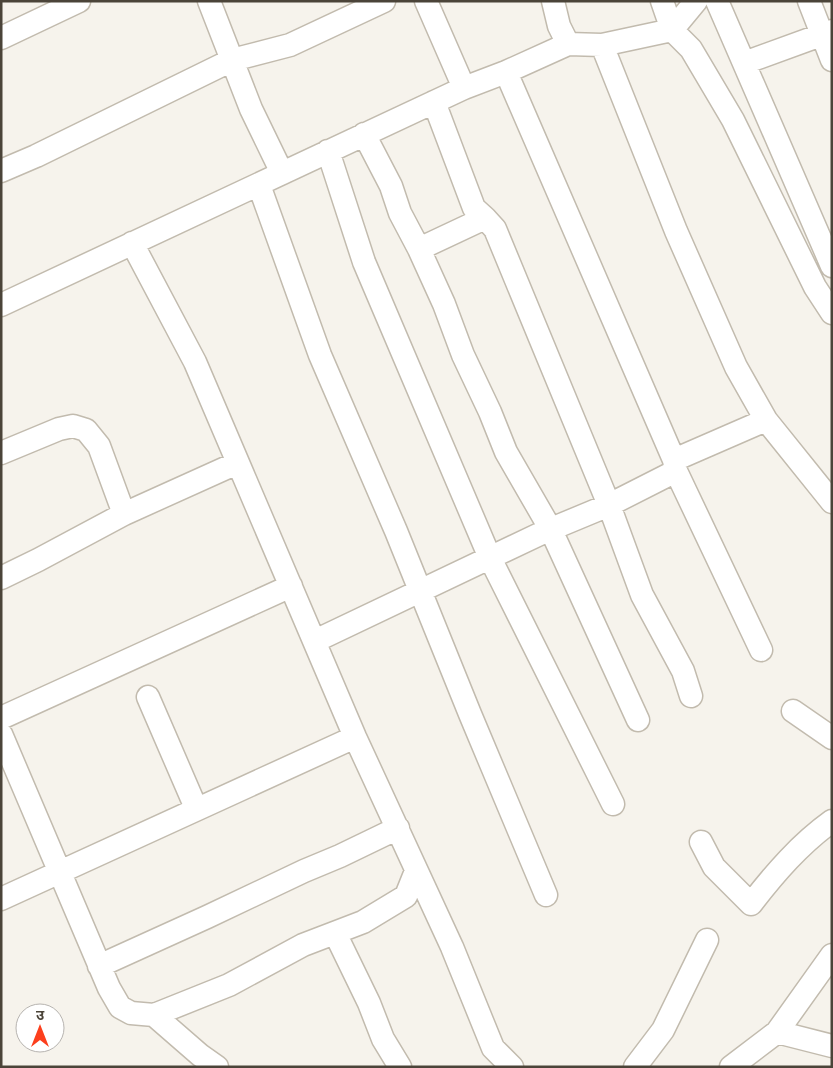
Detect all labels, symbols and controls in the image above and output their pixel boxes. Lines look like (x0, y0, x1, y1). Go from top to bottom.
north arrow (15, 1003, 65, 1053)
text: उ (36, 1006, 45, 1024)

